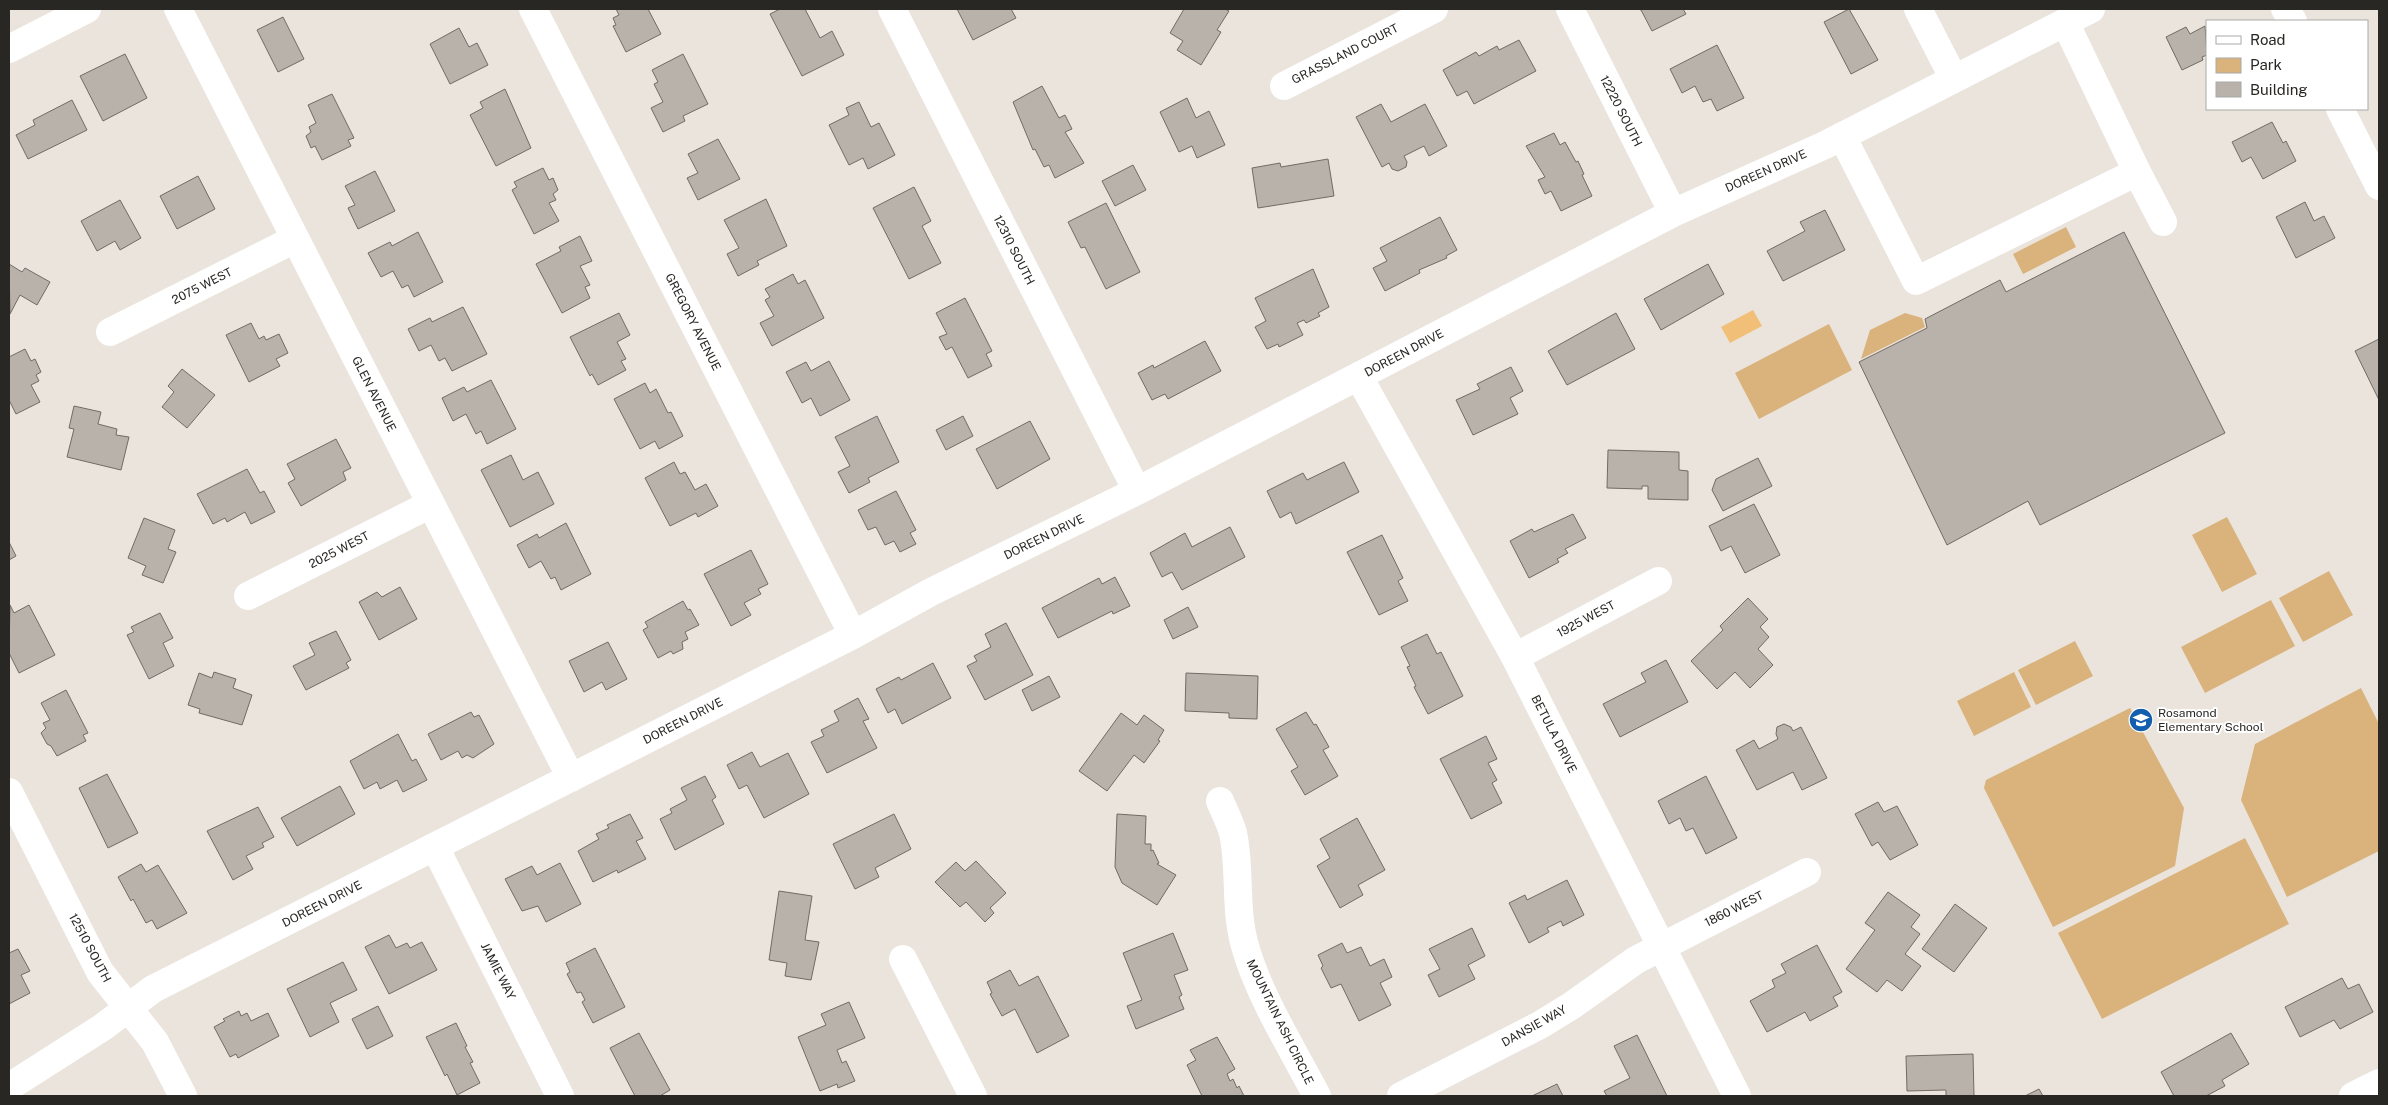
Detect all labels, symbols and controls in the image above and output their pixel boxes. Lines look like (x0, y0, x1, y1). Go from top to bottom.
legend (2206, 20, 2368, 110)
street label: GRASSLAND COURT (1289, 21, 1401, 87)
text: Road (2250, 31, 2286, 48)
text: Park (2250, 56, 2282, 73)
street label: 12220 SOUTH (1597, 73, 1645, 149)
text: Building (2250, 81, 2308, 98)
street label: DOREEN DRIVE (1723, 147, 1809, 195)
street label: 12310 SOUTH (991, 213, 1037, 287)
street label: 2075 WEST (170, 265, 234, 307)
street label: GREGORY AVENUE (662, 271, 724, 373)
street label: DOREEN DRIVE (1362, 326, 1446, 380)
street label: GLEN AVENUE (349, 354, 399, 434)
street label: DOREEN DRIVE (1002, 512, 1086, 562)
street label: 2025 WEST (306, 529, 372, 571)
street label: 1925 WEST (1555, 598, 1617, 640)
street label: BETULA DRIVE (1528, 693, 1580, 775)
street label: DOREEN DRIVE (641, 695, 725, 747)
place label: Rosamond Elementary School (2158, 706, 2264, 734)
school or university icon: Rosamond Elementary School (2128, 707, 2154, 733)
street label: DOREEN DRIVE (280, 878, 364, 930)
street label: 1860 WEST (1702, 888, 1766, 930)
street label: 12510 SOUTH (66, 911, 114, 985)
street label: JAMIE WAY (478, 940, 519, 1002)
street label: MOUNTAIN ASH CIRCLE (1244, 957, 1316, 1087)
street label: DANSIE WAY (1499, 1002, 1570, 1050)

